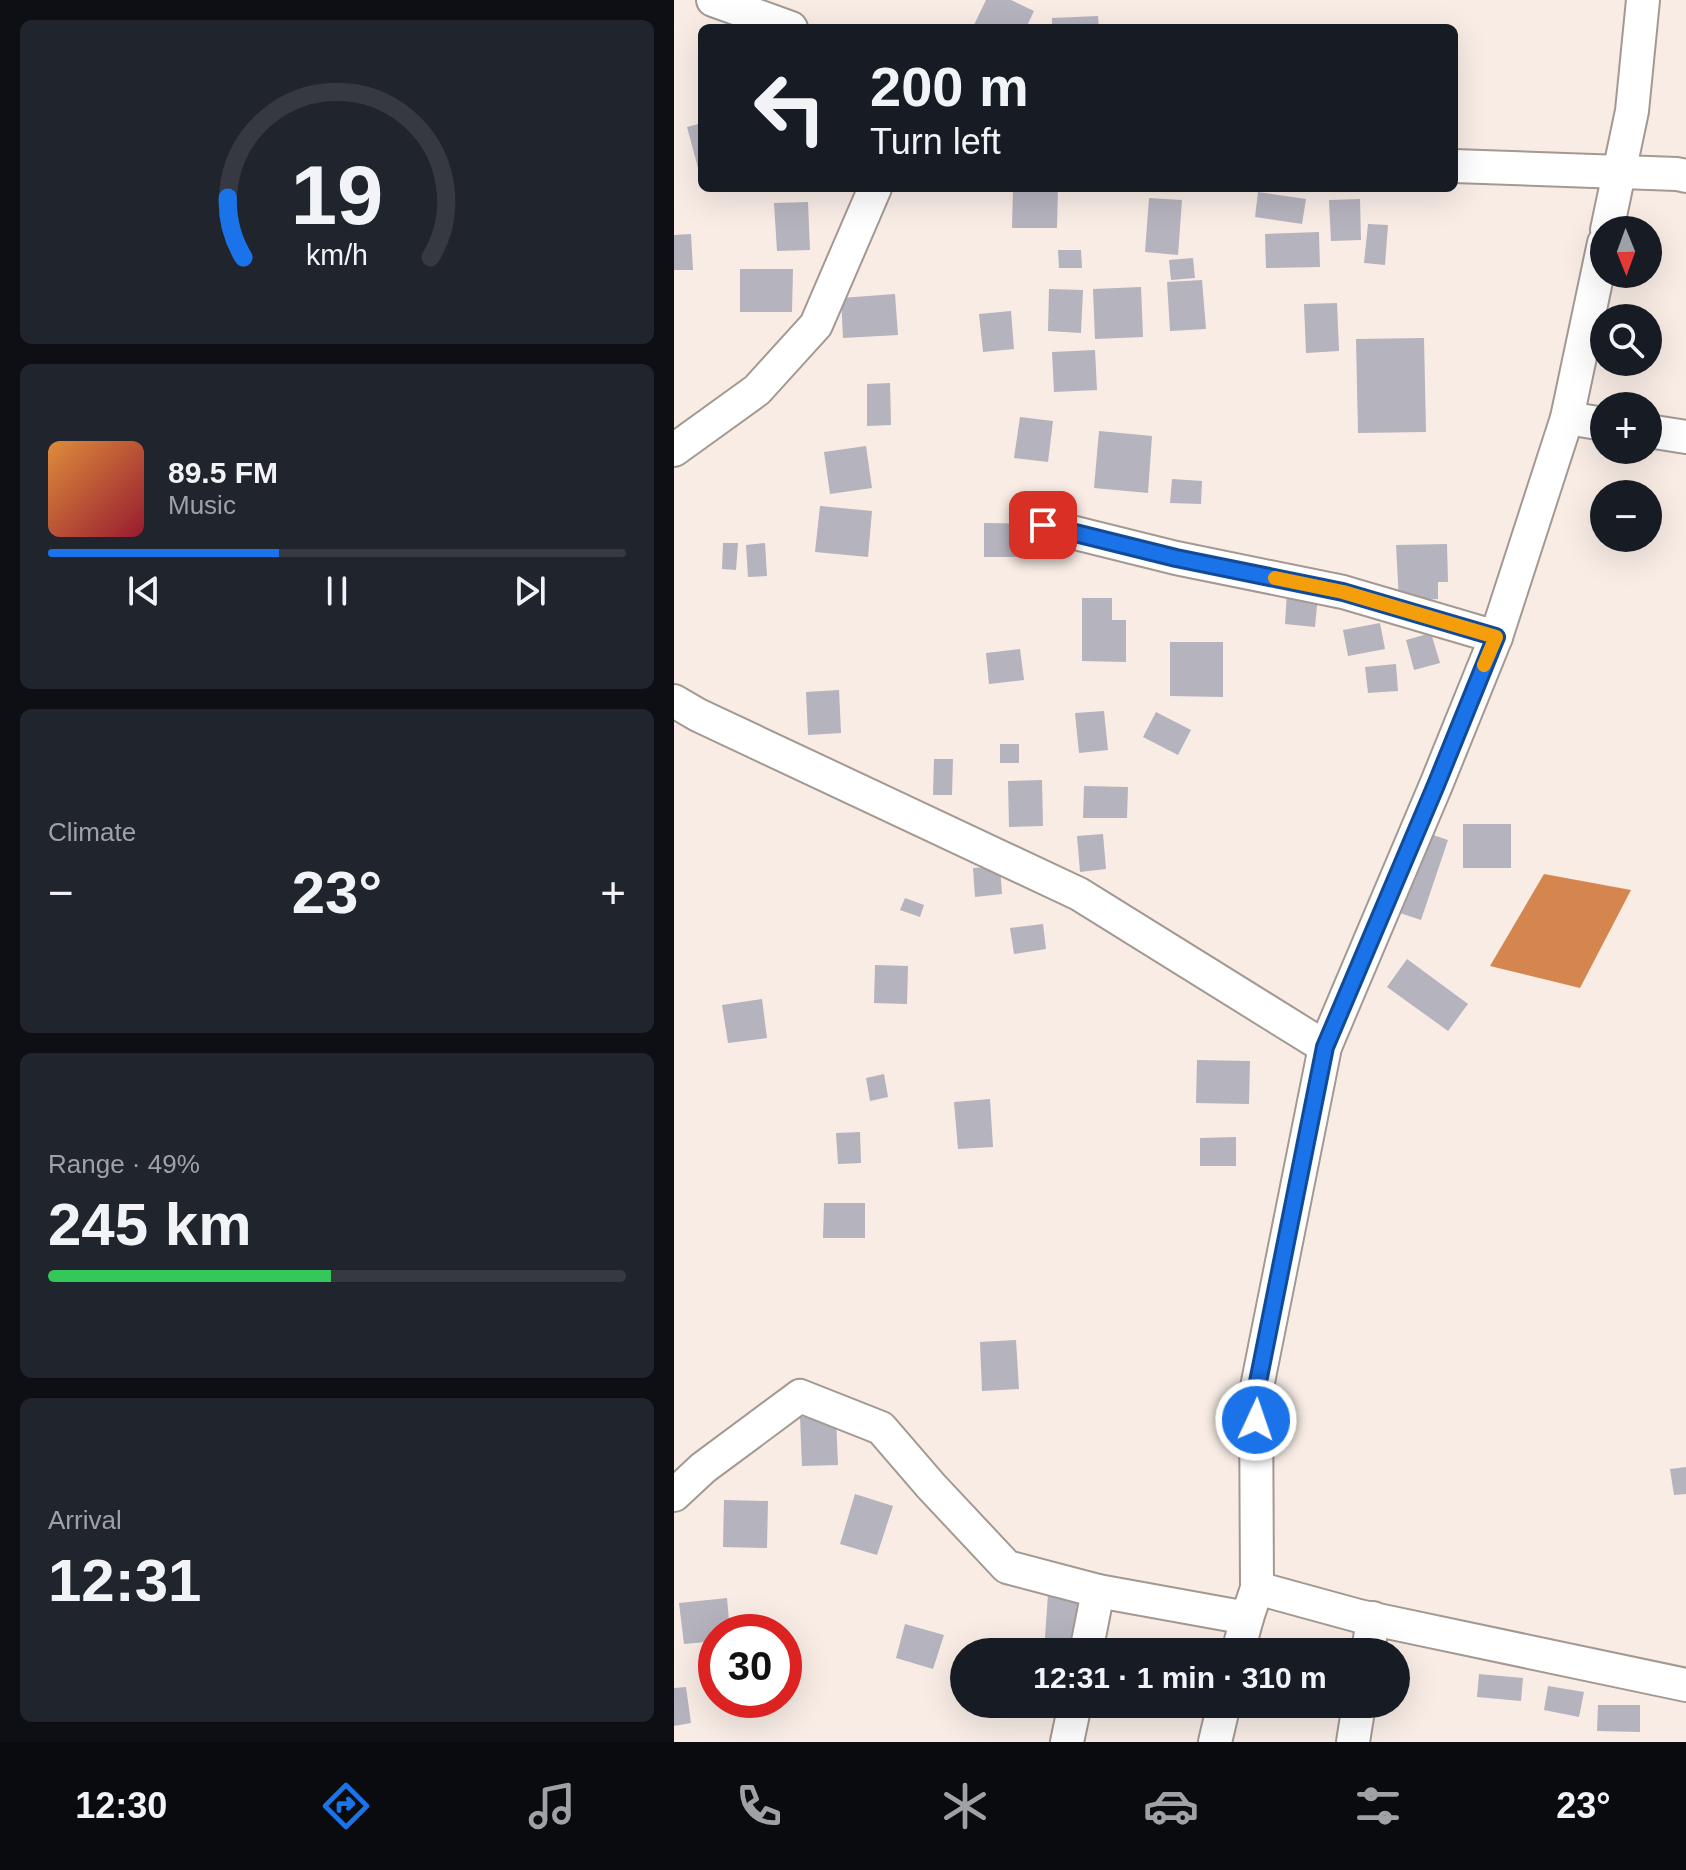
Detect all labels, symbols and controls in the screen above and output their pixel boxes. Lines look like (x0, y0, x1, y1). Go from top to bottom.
text: 200 m (870, 55, 1029, 118)
icon: left (738, 56, 842, 160)
text: Turn left (870, 121, 1001, 162)
text: 19 (291, 149, 383, 242)
north arrow (1590, 216, 1662, 288)
map controls (1590, 216, 1662, 552)
text: km/h (306, 239, 368, 271)
button: search (1590, 304, 1662, 376)
button: + (1590, 392, 1662, 464)
text: 89.5 FM (168, 456, 278, 489)
button: − (1590, 480, 1662, 552)
text: Music (168, 490, 236, 520)
pin (1009, 491, 1077, 559)
icon: arrive (1021, 503, 1065, 547)
icon: previous (122, 569, 166, 613)
icon: pause (315, 569, 359, 613)
icon: next (508, 569, 552, 613)
text: Climate (48, 817, 136, 847)
text: 23° (292, 859, 382, 926)
text: − (48, 868, 74, 917)
text: + (600, 868, 626, 917)
text: Range · 49% (48, 1149, 200, 1179)
text: 245 km (48, 1191, 252, 1258)
position arrow (1214, 1378, 1298, 1462)
text: Arrival (48, 1505, 122, 1535)
text: 12:31 (48, 1547, 201, 1614)
speed limit sign: 30 (698, 1614, 802, 1718)
text: 12:31 · 1 min · 310 m (1033, 1661, 1327, 1694)
icon: directions (318, 1778, 374, 1834)
icon: music (524, 1778, 580, 1834)
icon: phone (731, 1778, 787, 1834)
icon: climate (937, 1778, 993, 1834)
icon: car (1143, 1778, 1199, 1834)
icon: filters (1350, 1778, 1406, 1834)
text: 12:30 (75, 1785, 167, 1826)
text: 23° (1556, 1785, 1611, 1826)

